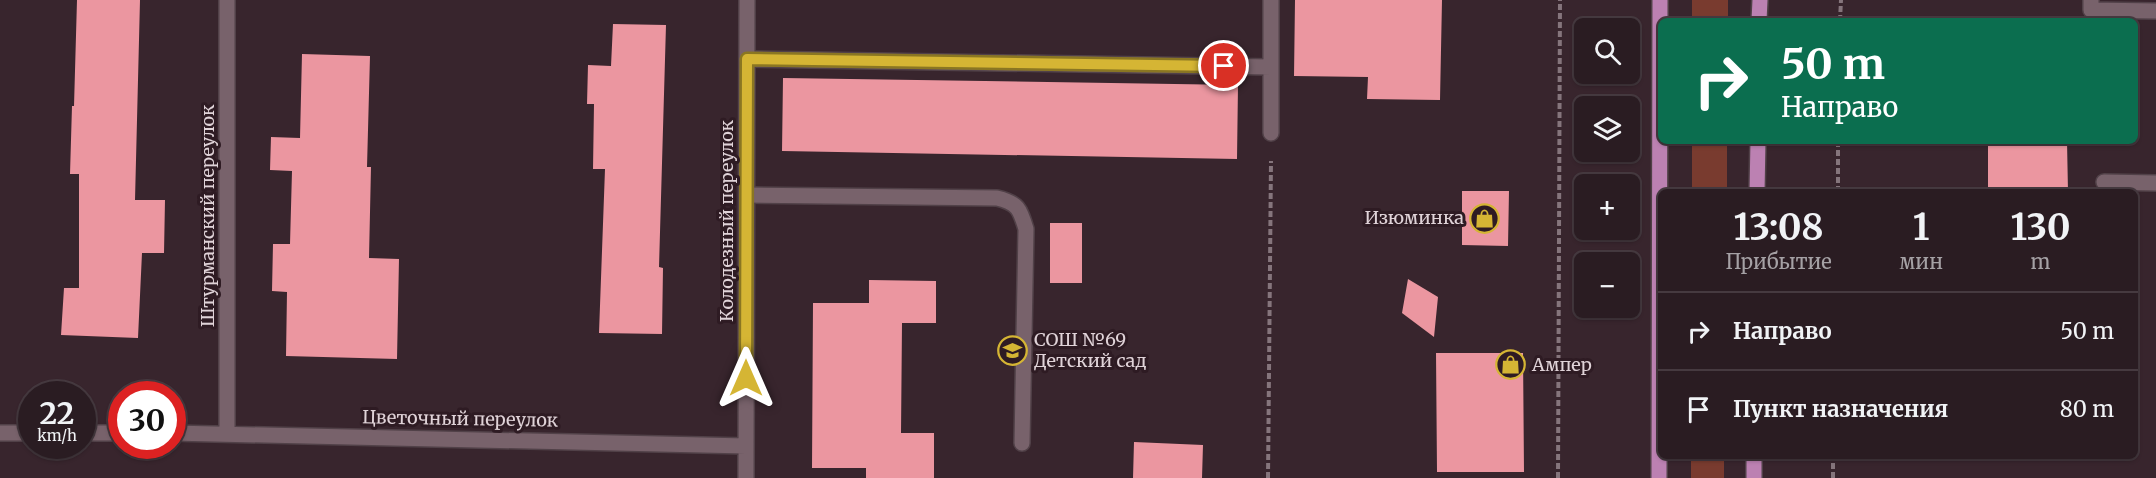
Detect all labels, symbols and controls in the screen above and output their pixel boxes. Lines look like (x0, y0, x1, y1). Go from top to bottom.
map controls (1574, 18, 1640, 318)
button: search (1574, 18, 1640, 84)
text: 50 m (1781, 38, 1885, 90)
pin (1198, 40, 1249, 91)
icon: right (1682, 42, 1760, 120)
icon: arrive (1207, 49, 1240, 82)
text: Направо (1781, 90, 1898, 124)
button: layers (1574, 96, 1640, 162)
street label: Штурманский переулок (196, 104, 219, 327)
street label: Колодезный переулок (715, 120, 738, 322)
button: + (1574, 174, 1640, 240)
shop icon: Изюминка (1469, 202, 1501, 234)
text: 13:08 (1734, 205, 1824, 250)
text: 1 (1913, 205, 1929, 250)
text: 130 (2010, 205, 2070, 250)
place label: Изюминка (1365, 206, 1464, 229)
text: Прибытие (1726, 249, 1832, 274)
text: мин (1899, 249, 1943, 274)
text: m (2031, 249, 2050, 274)
button: − (1574, 252, 1640, 318)
icon: right (1682, 315, 1715, 348)
text: Направо (1733, 317, 1832, 345)
text: 50 m (2060, 317, 2114, 345)
place label: СОШ №69 Детский сад (1034, 328, 1147, 372)
school or university icon: СОШ №69 Детский сад (997, 334, 1029, 366)
position arrow (714, 346, 778, 410)
shop icon: Ампер (1495, 349, 1527, 381)
place label: Ампер (1531, 353, 1592, 376)
speed limit sign: 30 (108, 381, 186, 459)
icon: arrive (1682, 393, 1715, 426)
text: 22 (40, 394, 74, 432)
text: Пункт назначения (1733, 395, 1948, 423)
text: 80 m (2060, 395, 2114, 423)
street label: Цветочный переулок (362, 405, 559, 432)
text: km/h (37, 426, 77, 445)

